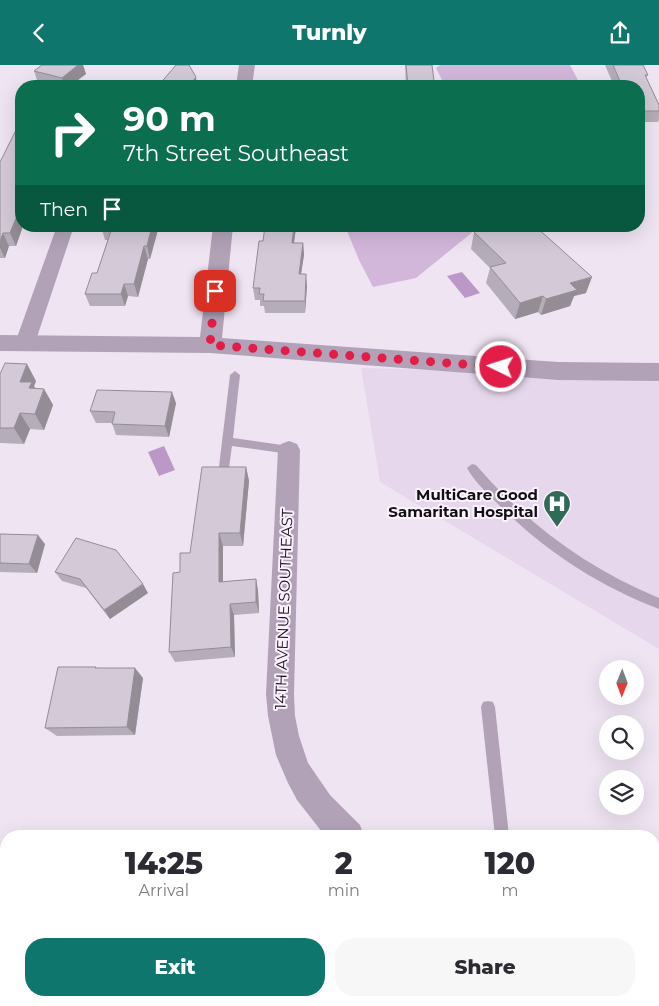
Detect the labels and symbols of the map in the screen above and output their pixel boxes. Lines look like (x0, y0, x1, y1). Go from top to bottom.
pin (194, 270, 236, 312)
position arrow (474, 340, 526, 392)
place label: MultiCare Good Samaritan Hospital (388, 485, 538, 521)
hospital icon: MultiCare Good Samaritan Hospital (542, 489, 572, 528)
street label: 14TH AVENUE SOUTHEAST (271, 508, 297, 710)
north arrow (599, 660, 644, 705)

